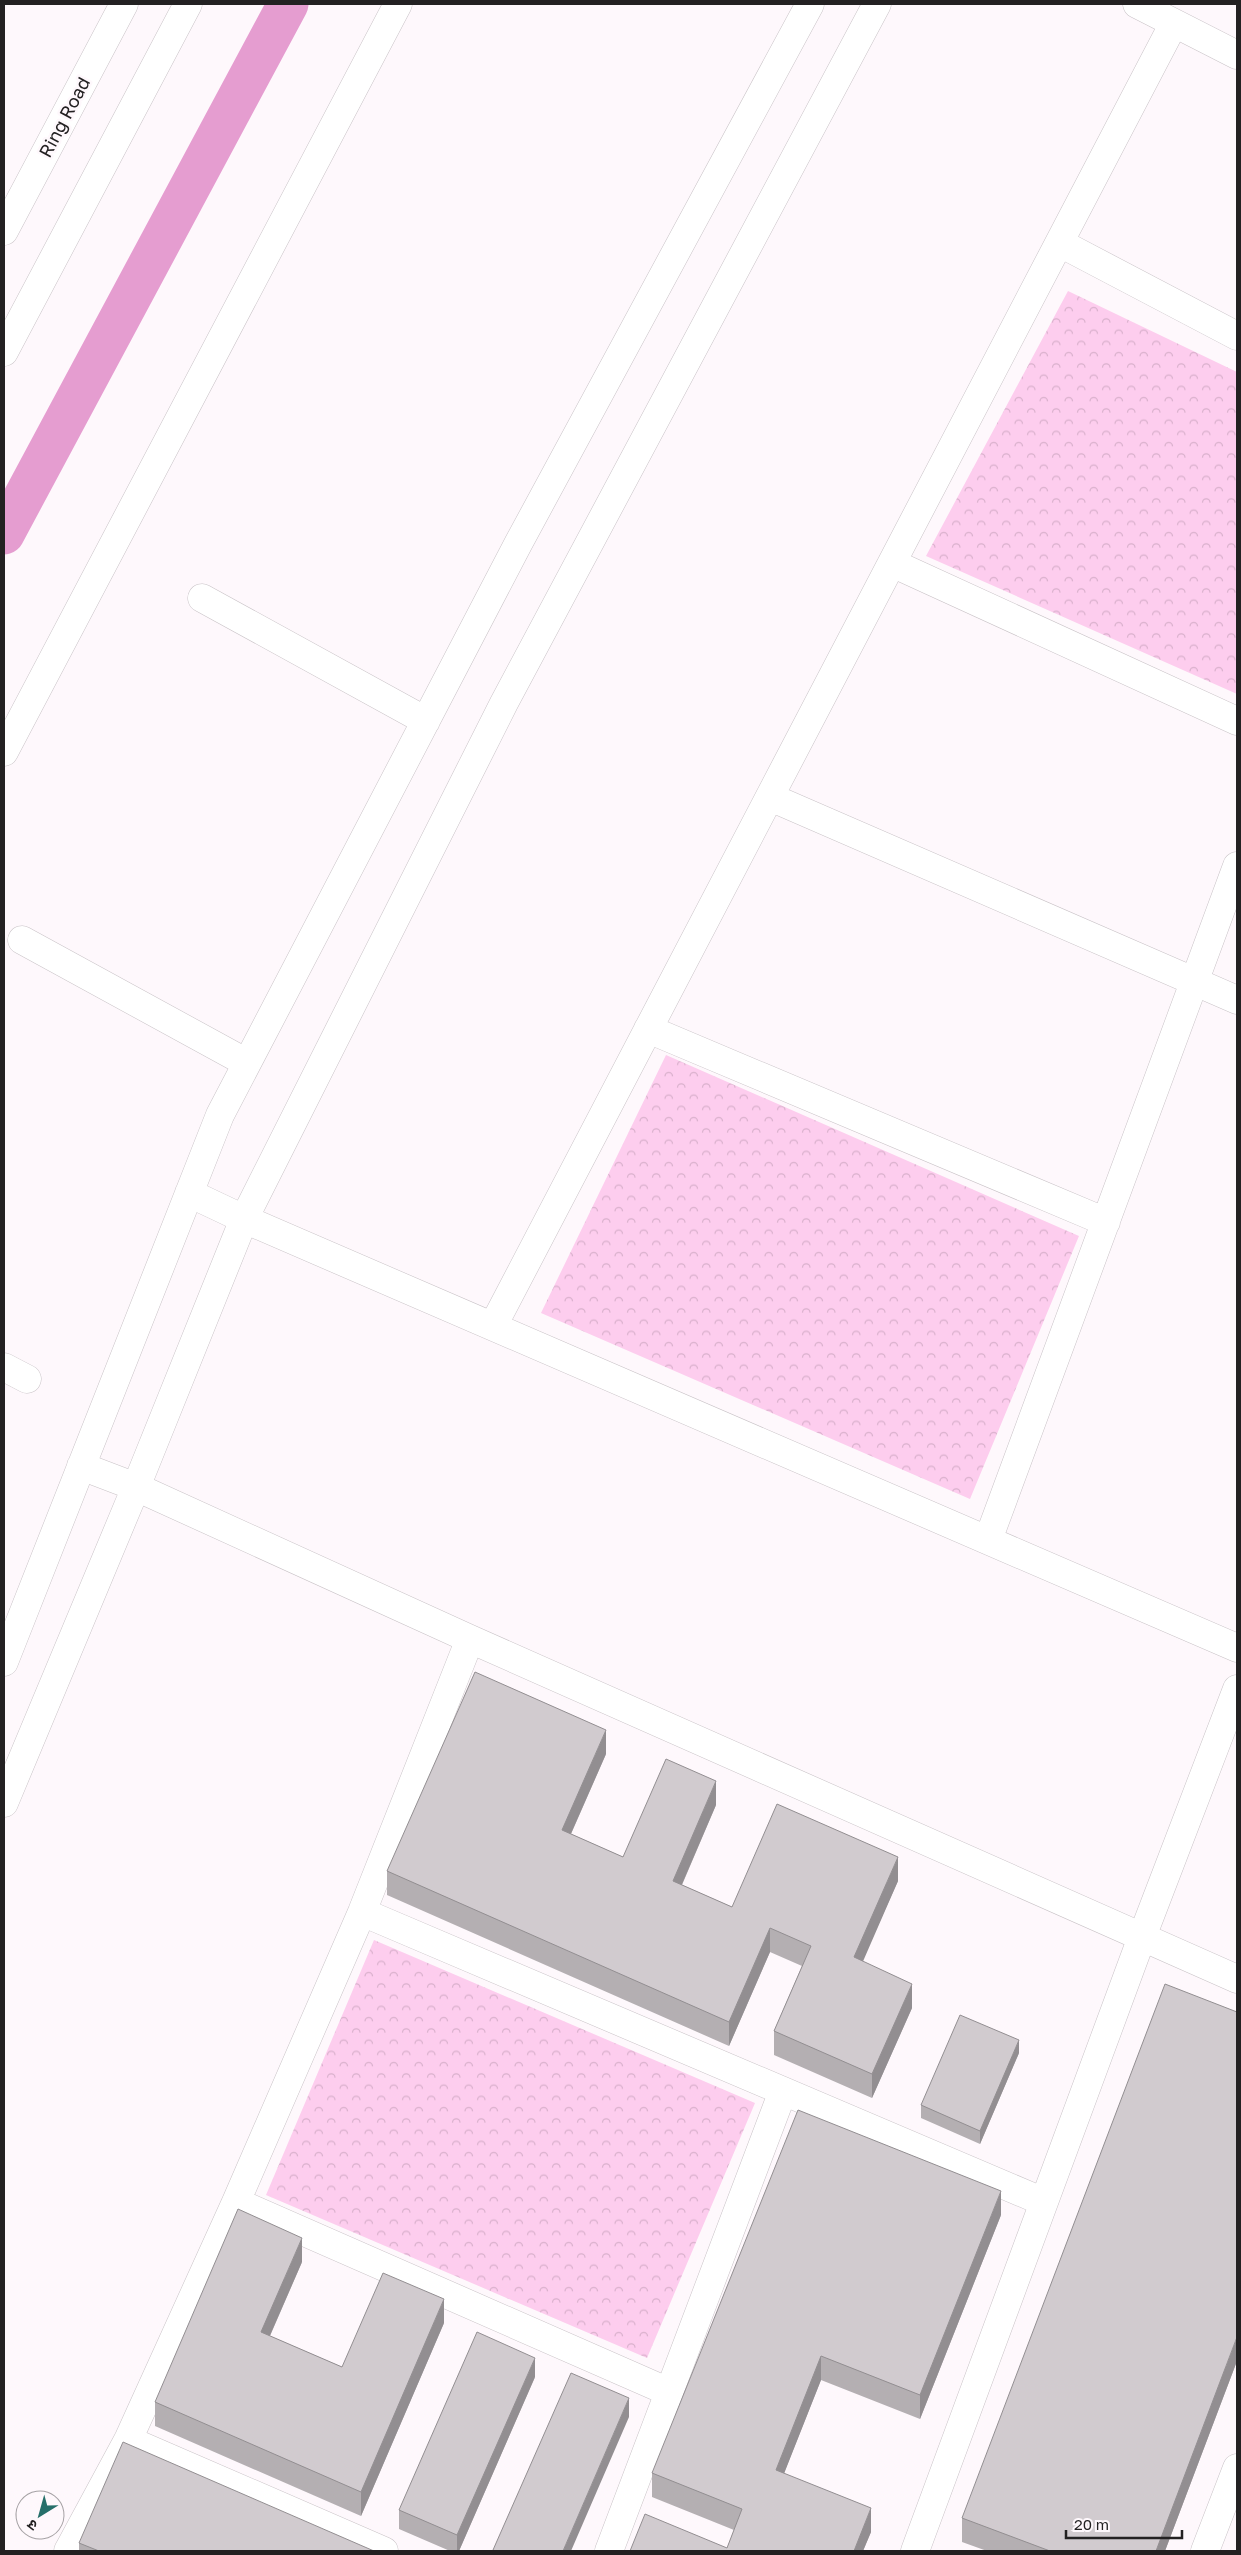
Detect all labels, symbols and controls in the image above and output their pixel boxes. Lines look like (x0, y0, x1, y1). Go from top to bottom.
street label: Ring Road (34, 73, 94, 161)
north arrow (15, 2490, 65, 2540)
scale bar (1066, 2508, 1182, 2540)
text: 20 m (1074, 2515, 1109, 2533)
text: उ (23, 2516, 40, 2535)

